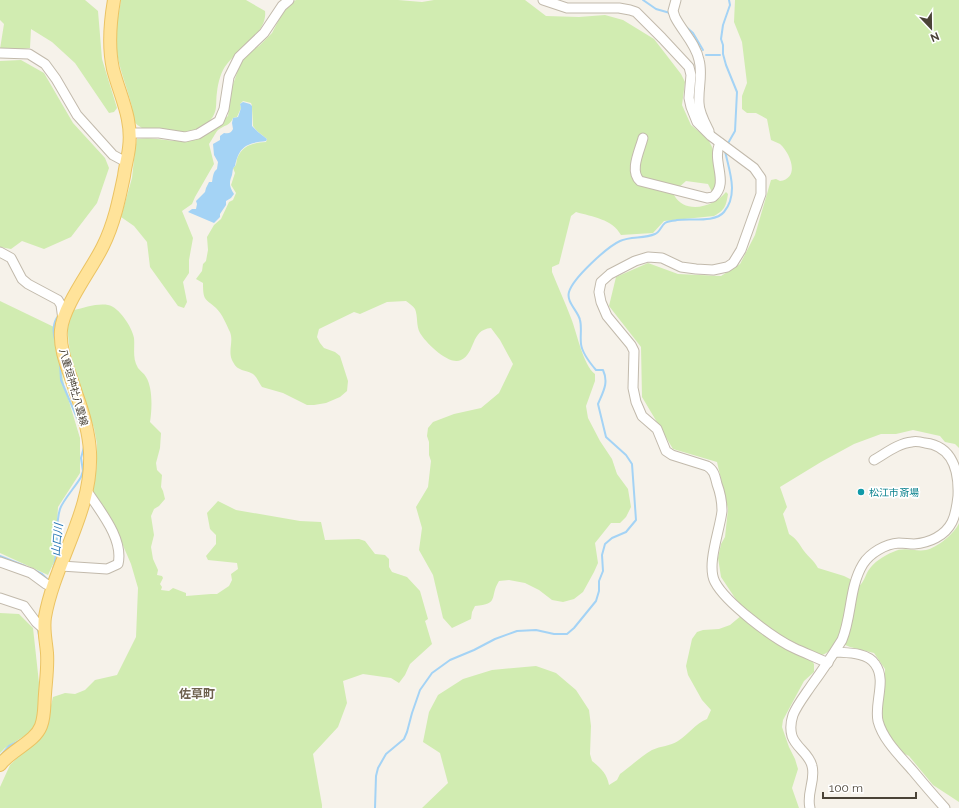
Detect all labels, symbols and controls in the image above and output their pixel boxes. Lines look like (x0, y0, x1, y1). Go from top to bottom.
north arrow (911, 8, 951, 48)
text: N (928, 29, 941, 44)
street label: 八重垣神社八雲線 (57, 347, 90, 427)
marker: 松江市斎場 (856, 487, 866, 497)
place label: 松江市斎場 (869, 487, 919, 498)
water label: 山口川 (50, 522, 65, 557)
district label: 佐草町 (179, 687, 215, 701)
scale bar (823, 774, 916, 800)
text: 100 m (829, 781, 863, 795)

